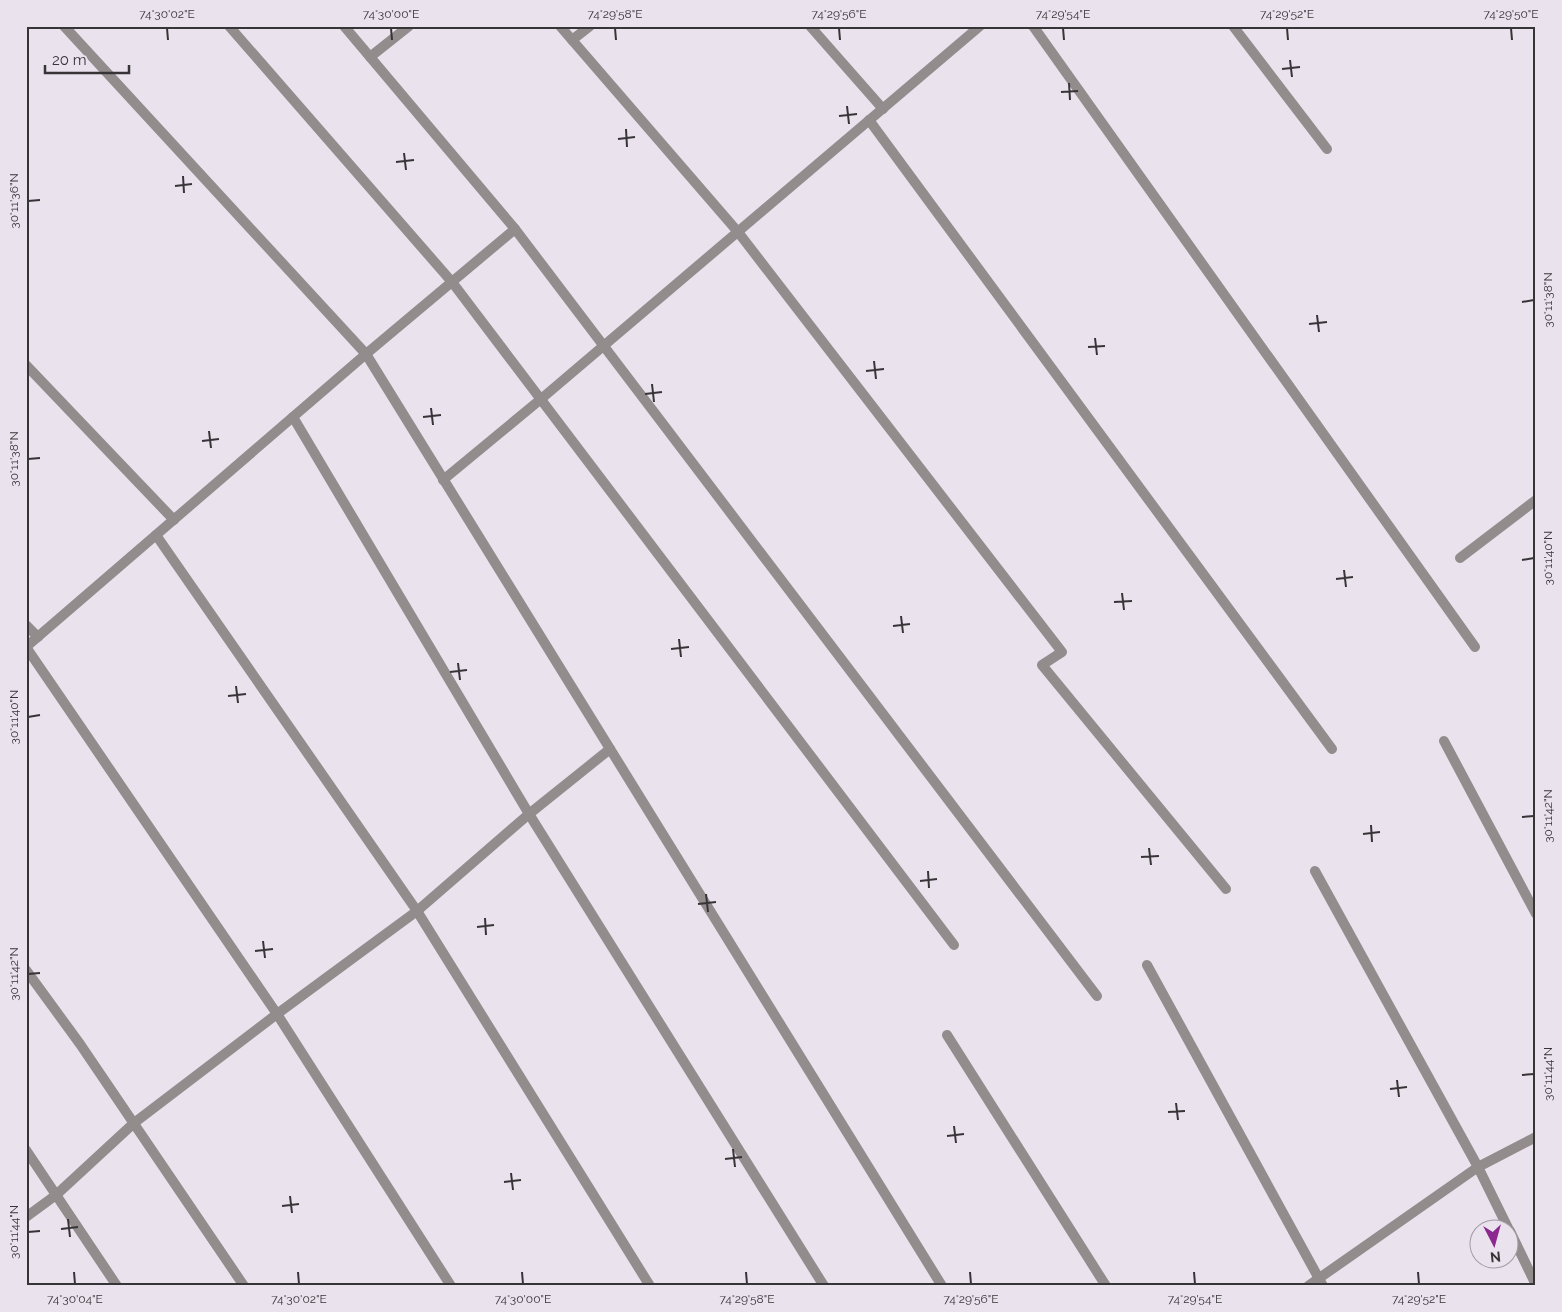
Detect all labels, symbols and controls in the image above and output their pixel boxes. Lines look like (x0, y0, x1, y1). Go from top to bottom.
text: 74°30'02"E (139, 7, 195, 21)
text: 74°30'00"E (363, 7, 419, 21)
text: 74°29'58"E (587, 7, 643, 21)
text: 74°29'56"E (811, 7, 867, 21)
text: 74°29'54"E (1036, 7, 1090, 21)
text: 74°29'52"E (1260, 7, 1314, 21)
text: 74°29'50"E (1483, 7, 1539, 21)
scale bar (45, 42, 129, 74)
text: 20 m (52, 51, 87, 69)
text: 30°11'36"N (7, 173, 21, 229)
text: 30°11'38"N (1541, 272, 1555, 328)
text: 30°11'38"N (7, 431, 21, 487)
text: 30°11'40"N (1541, 531, 1555, 585)
text: 30°11'40"N (7, 690, 21, 744)
text: 30°11'42"N (1541, 789, 1555, 843)
text: 30°11'42"N (7, 947, 21, 1001)
text: 30°11'44"N (1541, 1047, 1555, 1101)
text: 30°11'44"N (7, 1205, 21, 1259)
north arrow (1470, 1220, 1520, 1270)
text: N (1489, 1248, 1502, 1265)
text: 74°30'04"E (47, 1292, 103, 1306)
text: 74°30'02"E (271, 1292, 327, 1306)
text: 74°30'00"E (495, 1292, 551, 1306)
text: 74°29'58"E (719, 1292, 775, 1306)
text: 74°29'56"E (943, 1292, 999, 1306)
text: 74°29'54"E (1168, 1292, 1222, 1306)
text: 74°29'52"E (1392, 1292, 1446, 1306)

